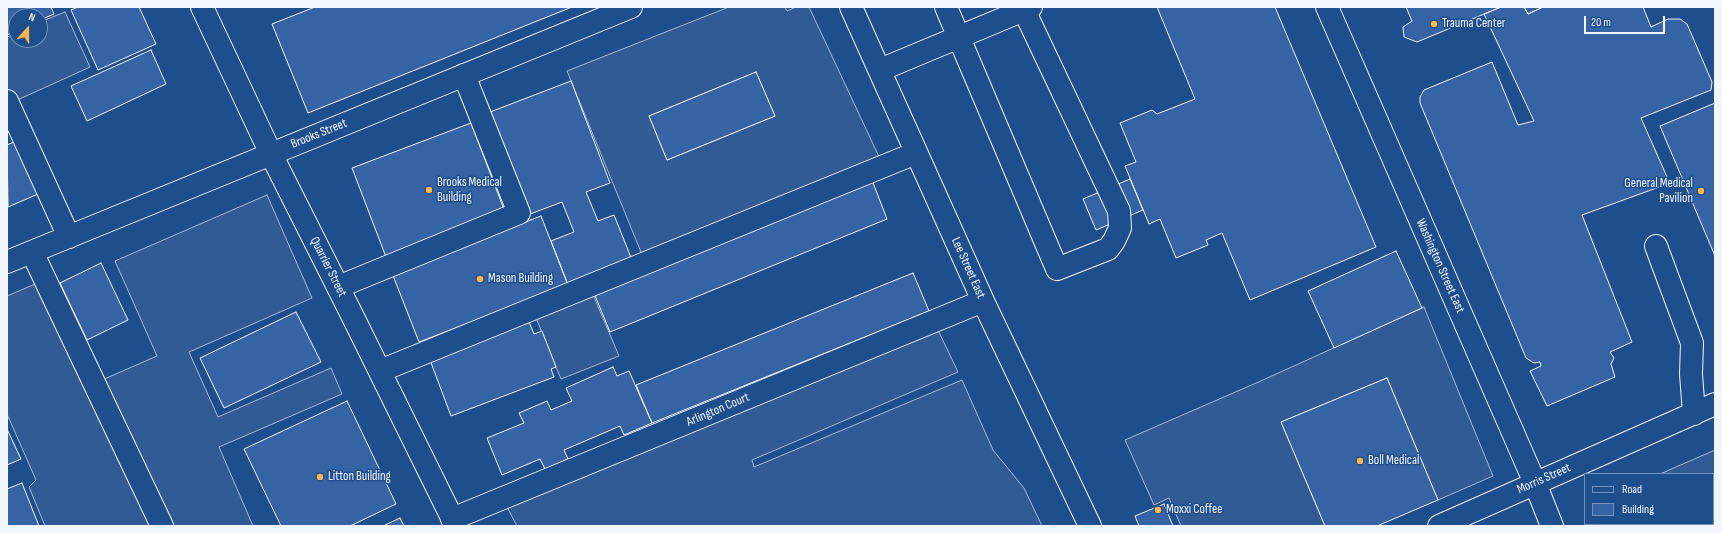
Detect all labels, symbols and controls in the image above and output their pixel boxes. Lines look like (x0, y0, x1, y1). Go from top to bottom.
north arrow (8, 8, 48, 48)
scale bar (1586, 8, 1667, 34)
text: N (27, 10, 37, 24)
text: 20 m (1591, 15, 1611, 30)
place label: Trauma Center (1442, 16, 1506, 32)
marker: Trauma Center (1429, 19, 1439, 29)
street label: Brooks Street (289, 116, 349, 152)
place label: Brooks Medical Building (437, 175, 502, 206)
place label: General Medical Pavilion (1624, 176, 1693, 207)
marker: Brooks Medical Building (424, 185, 434, 195)
marker: General Medical Pavilion (1696, 186, 1706, 196)
street label: Washington Street East (1412, 216, 1468, 316)
street label: Quarrier Street (306, 234, 350, 300)
street label: Lee Street East (948, 235, 988, 301)
place label: Mason Building (488, 271, 553, 287)
marker: Mason Building (475, 274, 485, 284)
street label: Arlington Court (684, 390, 752, 430)
place label: Boll Medical (1368, 453, 1419, 469)
marker: Boll Medical (1355, 456, 1365, 466)
street label: Morris Street (1515, 460, 1573, 498)
place label: Litton Building (328, 469, 391, 485)
marker: Litton Building (315, 472, 325, 482)
legend (1584, 473, 1714, 525)
text: Road (1622, 482, 1642, 497)
place label: Moxxi Coffee (1166, 502, 1222, 518)
text: Building (1622, 502, 1654, 517)
marker: Moxxi Coffee (1153, 505, 1163, 515)

